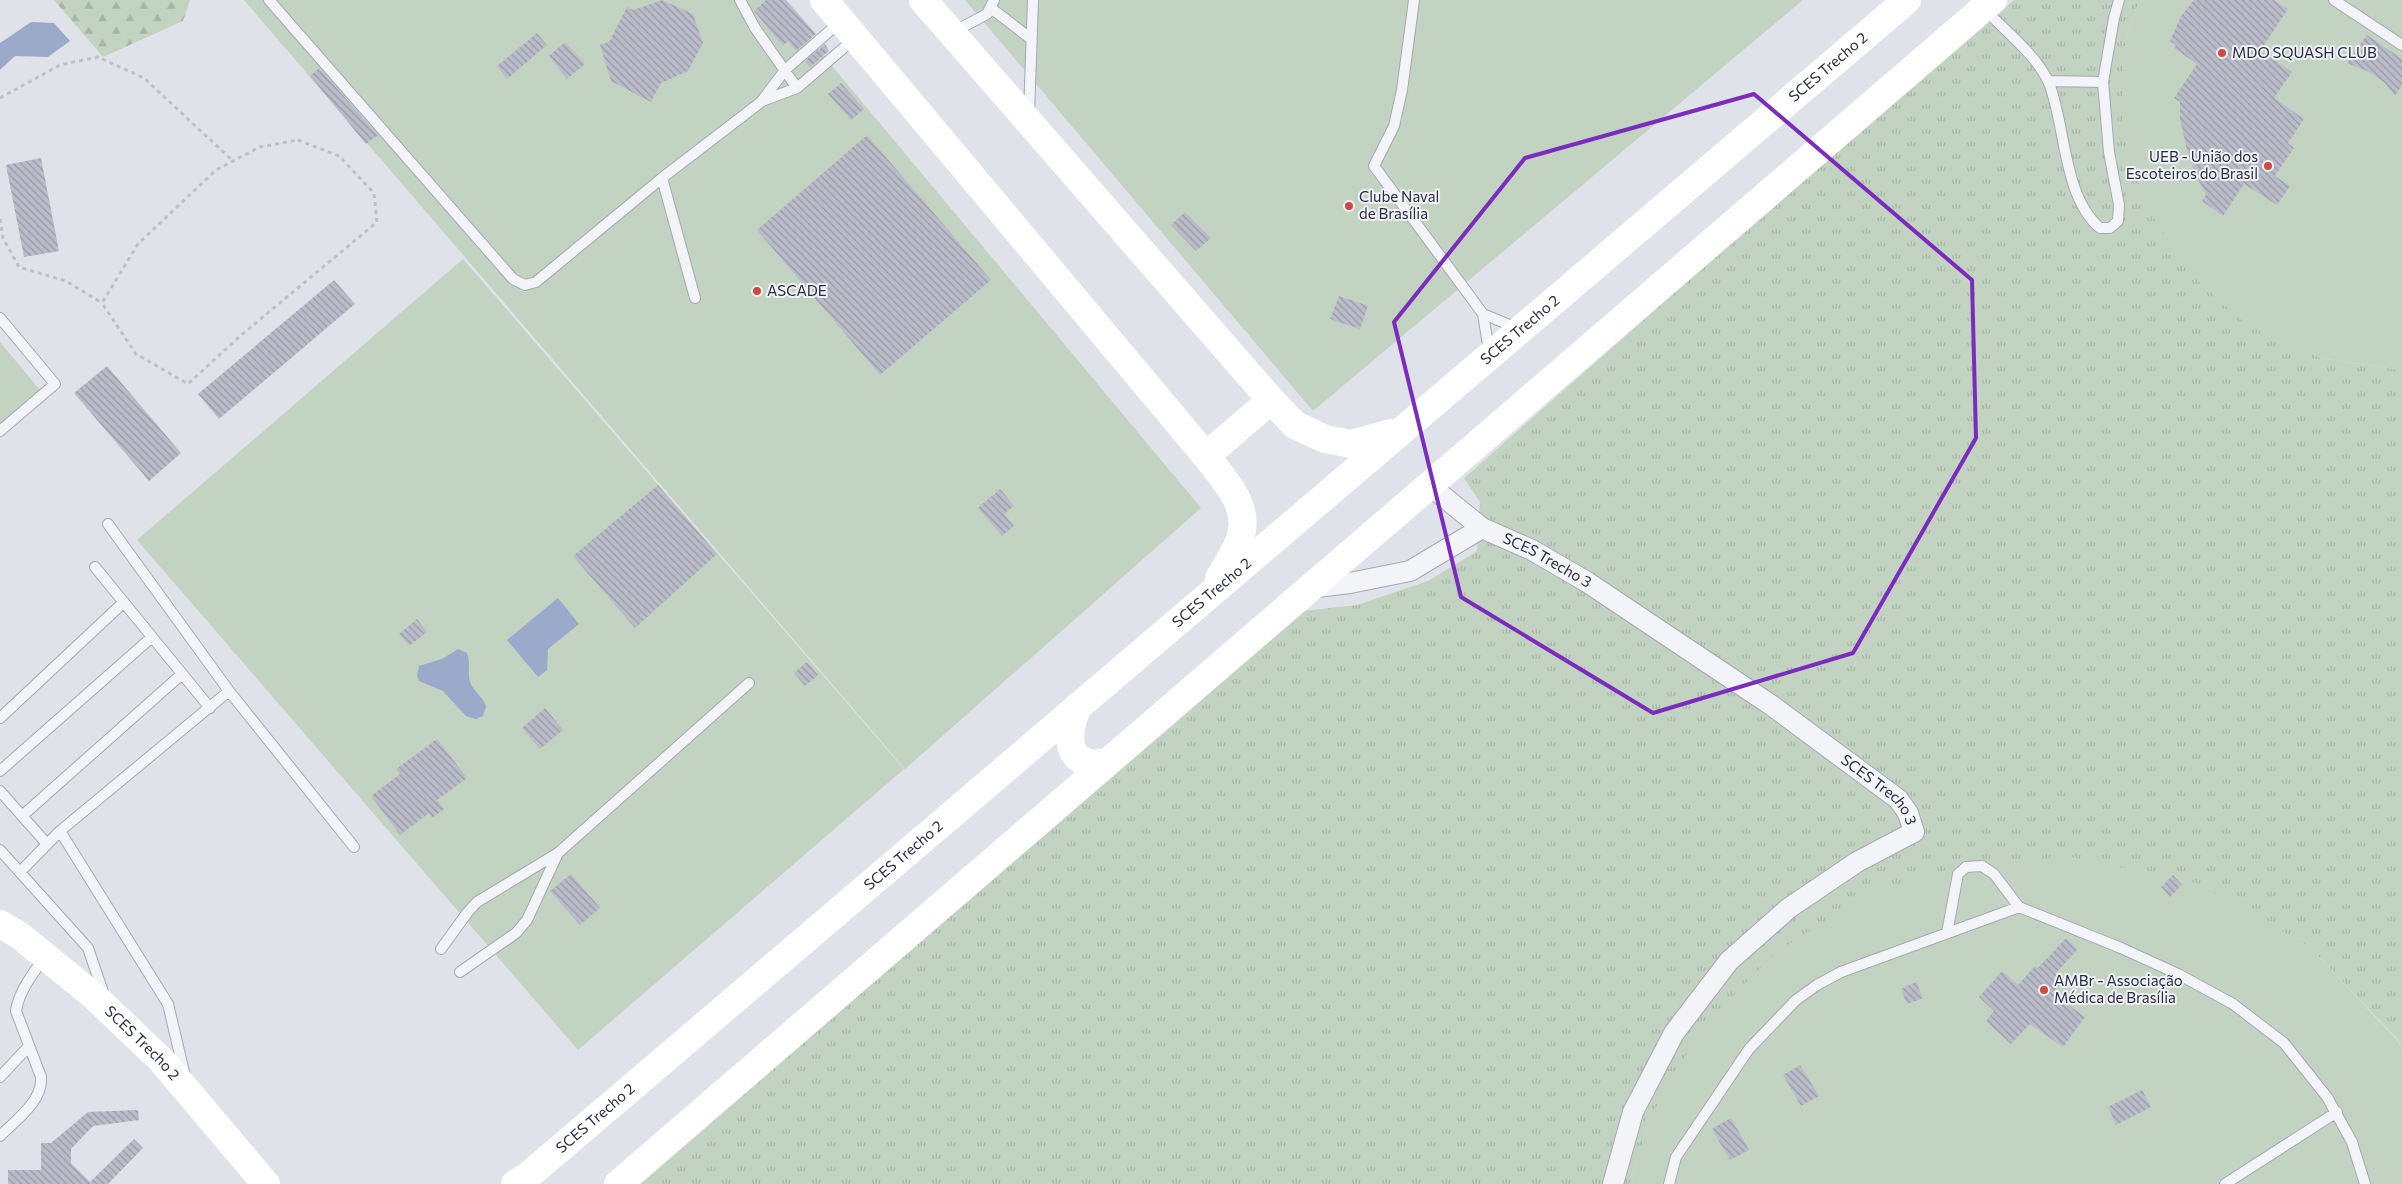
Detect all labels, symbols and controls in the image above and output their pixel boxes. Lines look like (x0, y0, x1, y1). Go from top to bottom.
street label: SCES Trecho 2 (1784, 28, 1871, 105)
place label: MDO SQUASH CLUB (2232, 43, 2377, 61)
marker: MDO SQUASH CLUB (2216, 47, 2228, 59)
place label: UEB - União dos Escoteiros do Brasil (2126, 147, 2258, 182)
marker: UEB - União dos Escoteiros do Brasil (2262, 160, 2274, 172)
place label: Clube Naval de Brasília (1359, 187, 1439, 222)
marker: Clube Naval de Brasília (1343, 200, 1355, 212)
place label: ASCADE (767, 281, 827, 299)
marker: ASCADE (751, 285, 763, 297)
street label: SCES Trecho 2 (1476, 291, 1562, 368)
street label: SCES Trecho 3 (1500, 528, 1595, 591)
street label: SCES Trecho 2 (1168, 553, 1254, 631)
street label: SCES Trecho 3 (1838, 750, 1921, 827)
street label: SCES Trecho 2 (860, 816, 946, 893)
place label: AMBr - Associação Médica de Brasília (2054, 971, 2183, 1006)
marker: AMBr - Associação Médica de Brasília (2038, 984, 2050, 996)
street label: SCES Trecho 2 (102, 1001, 184, 1083)
street label: SCES Trecho 2 (552, 1079, 638, 1156)

